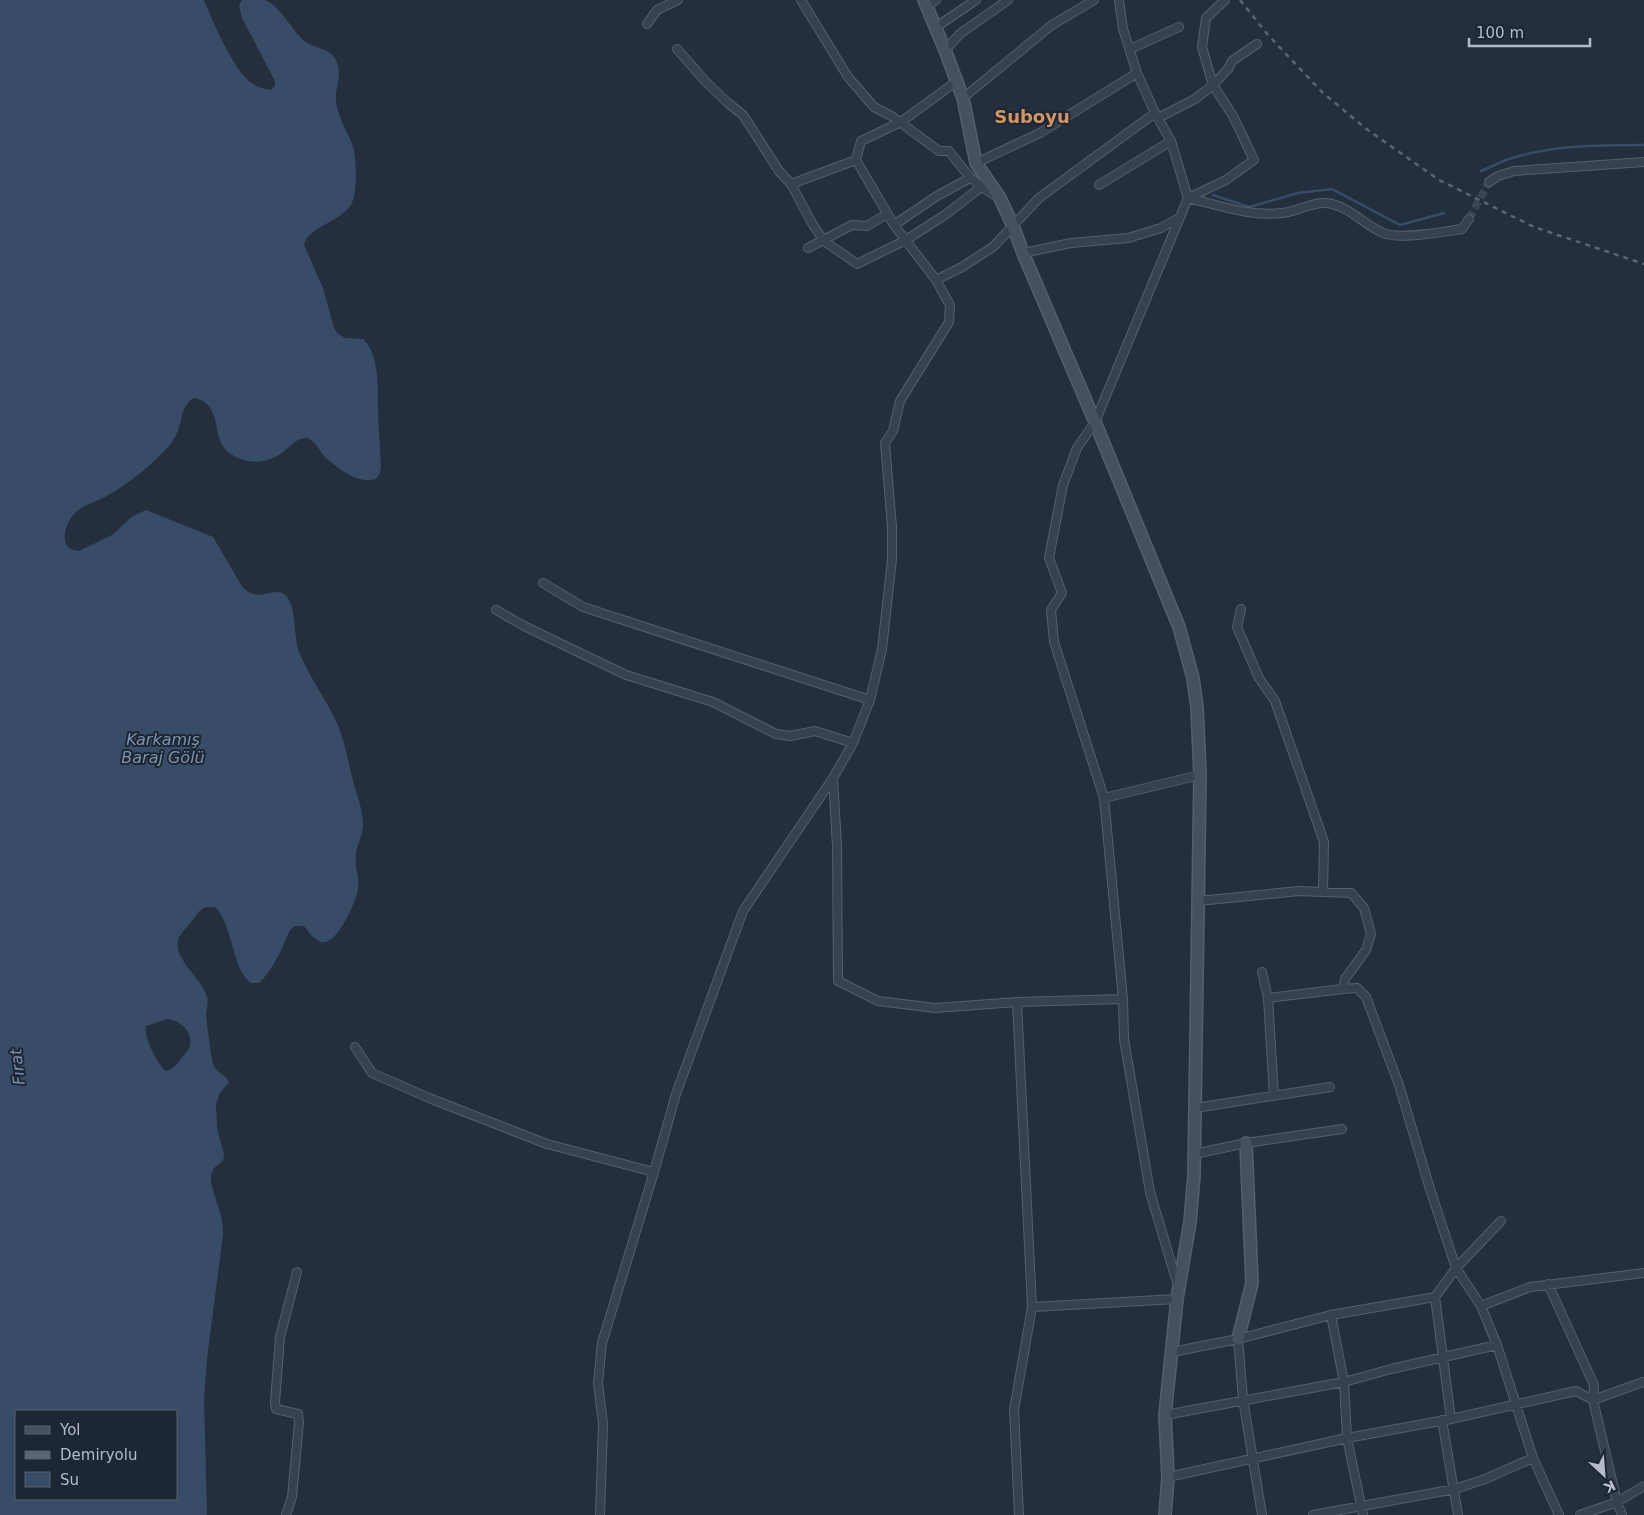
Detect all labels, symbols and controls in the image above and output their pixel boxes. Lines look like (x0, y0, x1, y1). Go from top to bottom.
scale bar (1469, 15, 1590, 47)
text: 100 m (1476, 24, 1524, 42)
district label: Suboyu (994, 106, 1070, 127)
water label: Karkamış Baraj Gölü (121, 730, 205, 767)
water label: Fırat (6, 1047, 29, 1086)
legend (15, 1410, 178, 1500)
text: Yol (59, 1421, 81, 1439)
text: Demiryolu (60, 1446, 137, 1464)
north arrow (1579, 1450, 1629, 1500)
text: Su (60, 1471, 79, 1489)
text: K (1600, 1477, 1618, 1497)

